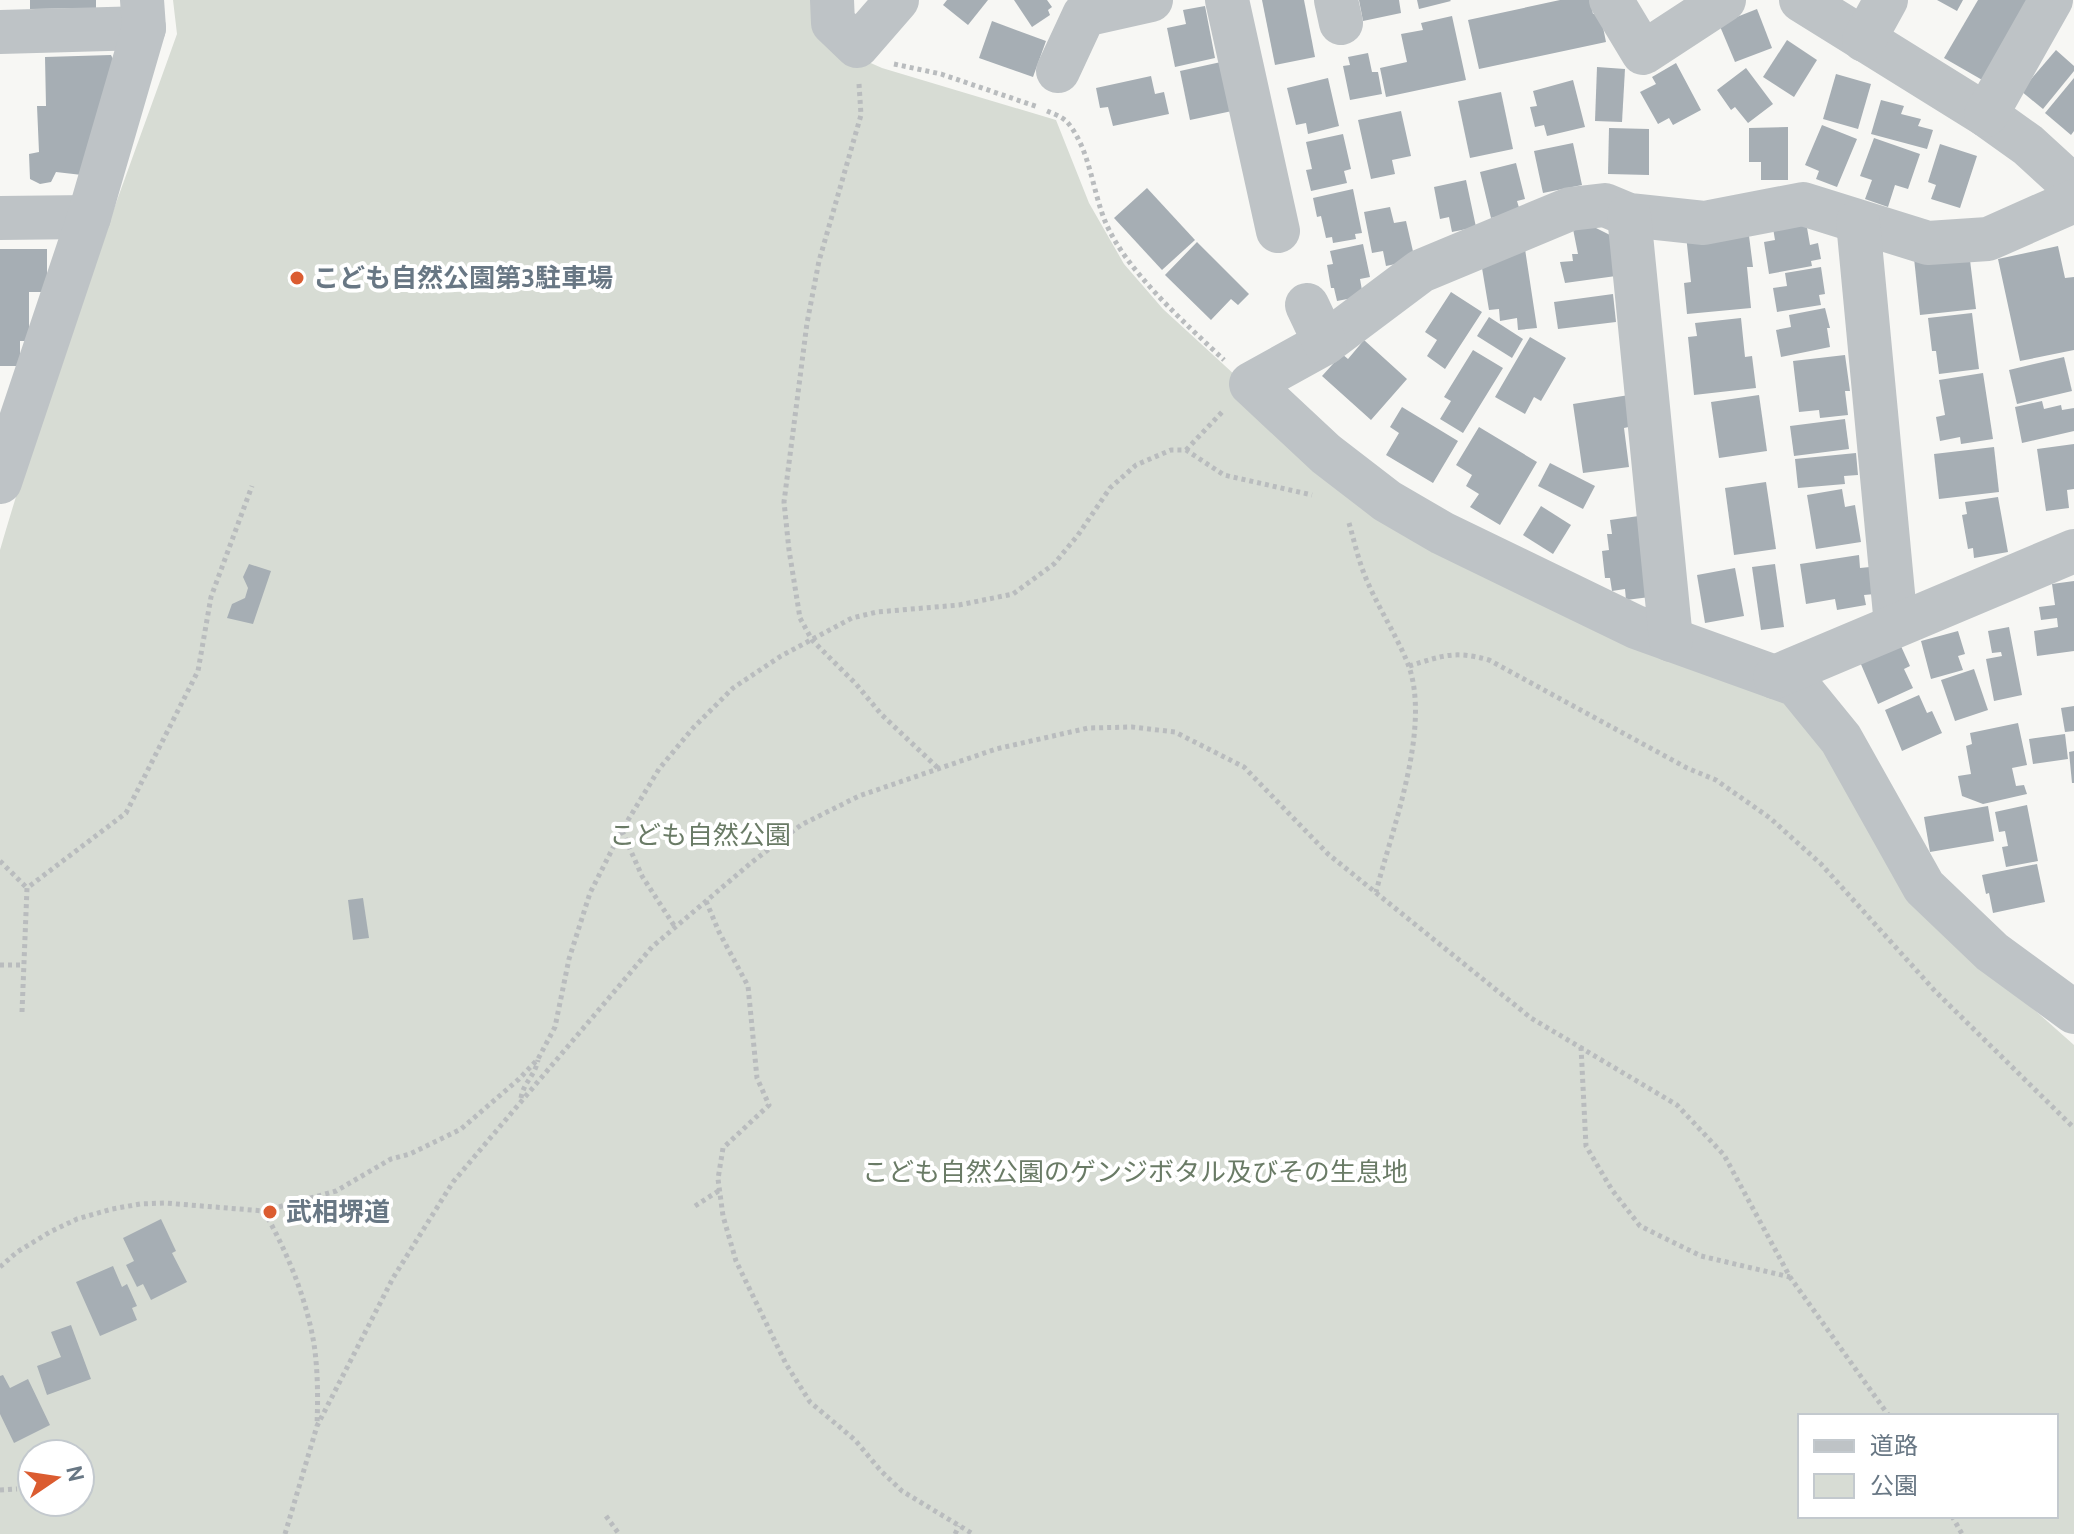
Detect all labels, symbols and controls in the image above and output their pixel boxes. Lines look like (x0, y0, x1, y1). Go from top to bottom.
place label: こども自然公園第3駐車場 (313, 262, 613, 294)
marker: こども自然公園第3駐車場 (288, 269, 306, 287)
park label: こども自然公園 (609, 819, 791, 851)
park label: こども自然公園のゲンジボタル及びその生息地 (862, 1156, 1408, 1188)
place label: 武相堺道 (286, 1196, 390, 1228)
marker: 武相堺道 (261, 1203, 279, 1221)
legend (1798, 1414, 2058, 1518)
text: 道路 (1870, 1431, 1918, 1460)
north arrow (16, 1438, 96, 1518)
text: N (60, 1463, 90, 1484)
text: 公園 (1870, 1471, 1918, 1500)

